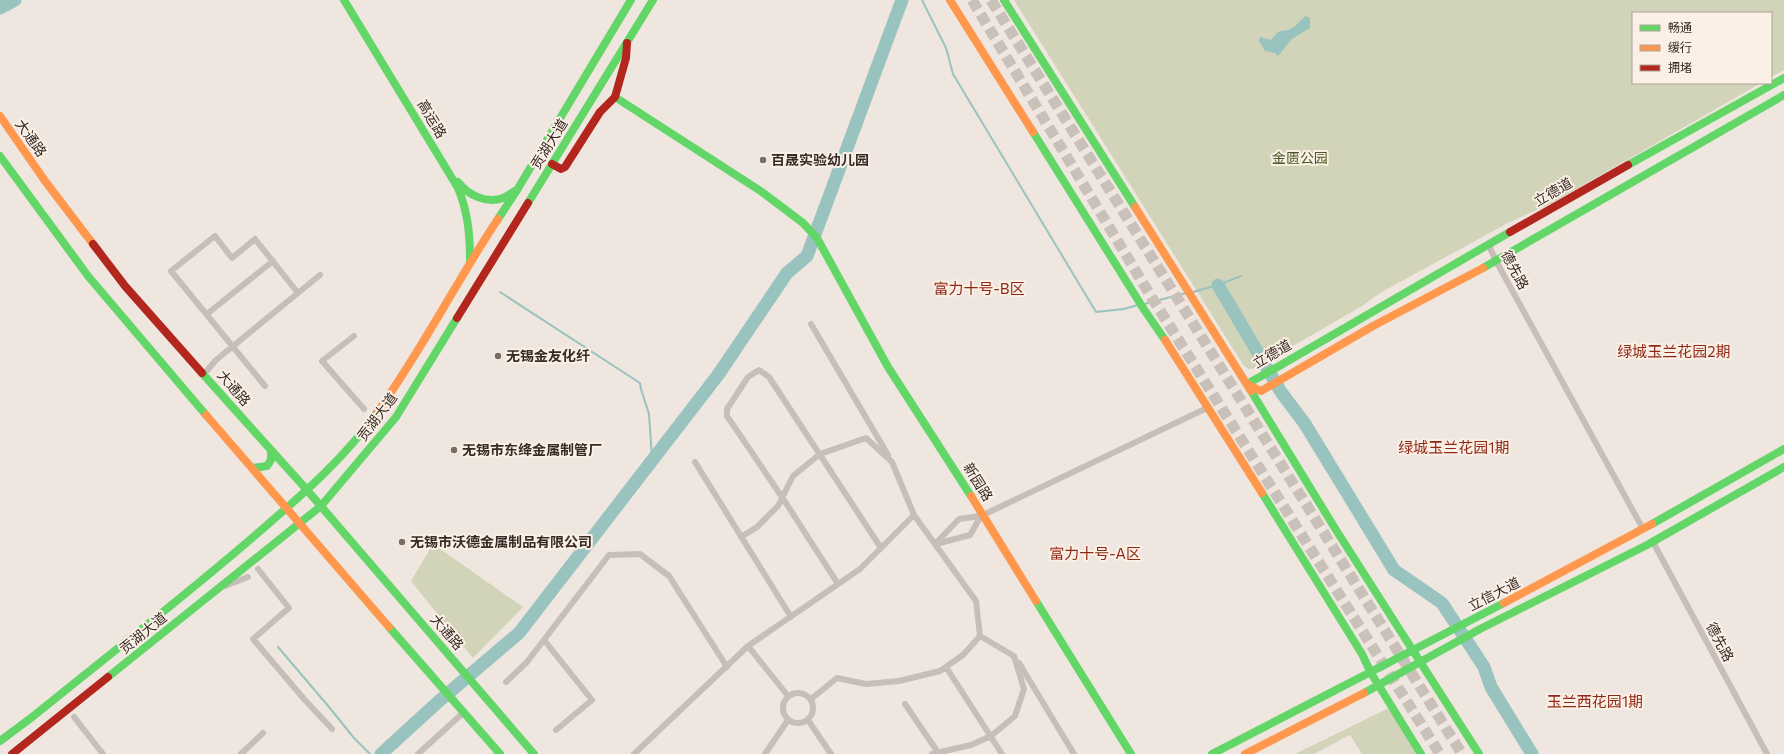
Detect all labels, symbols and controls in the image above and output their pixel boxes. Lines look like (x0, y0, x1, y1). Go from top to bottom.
legend (1632, 12, 1772, 84)
text: 畅通 (1668, 20, 1692, 34)
text: 缓行 (1668, 40, 1692, 54)
text: 拥堵 (1668, 60, 1692, 74)
street label: 高运路 (414, 96, 451, 141)
street label: 贡湖大道 (527, 115, 571, 172)
street label: 大通路 (12, 116, 50, 160)
park label: 金匮公园 (1272, 149, 1328, 166)
place label: 百晟实验幼儿园 (771, 151, 869, 168)
marker: 百晟实验幼儿园 (758, 155, 768, 165)
street label: 立德道 (1530, 174, 1575, 209)
street label: 德先路 (1498, 247, 1533, 292)
district label: 富力十号-B区 (933, 279, 1025, 297)
street label: 立德道 (1249, 336, 1294, 371)
district label: 绿城玉兰花园2期 (1617, 342, 1731, 360)
place label: 无锡金友化纤 (506, 347, 590, 364)
marker: 无锡金友化纤 (493, 351, 503, 361)
street label: 大通路 (214, 366, 255, 409)
street label: 贡湖大道 (353, 389, 400, 444)
district label: 绿城玉兰花园1期 (1398, 438, 1510, 456)
place label: 无锡市东绛金属制管厂 (462, 441, 602, 458)
marker: 无锡市东绛金属制管厂 (449, 445, 459, 455)
street label: 新园路 (960, 459, 997, 504)
place label: 无锡市沃德金属制品有限公司 (410, 533, 592, 550)
marker: 无锡市沃德金属制品有限公司 (397, 537, 407, 547)
district label: 富力十号-A区 (1049, 544, 1141, 562)
street label: 立信大道 (1465, 573, 1523, 614)
street label: 贡湖大道 (116, 608, 170, 657)
street label: 大通路 (427, 610, 468, 653)
street label: 德先路 (1703, 619, 1738, 664)
district label: 玉兰西花园1期 (1547, 692, 1643, 710)

